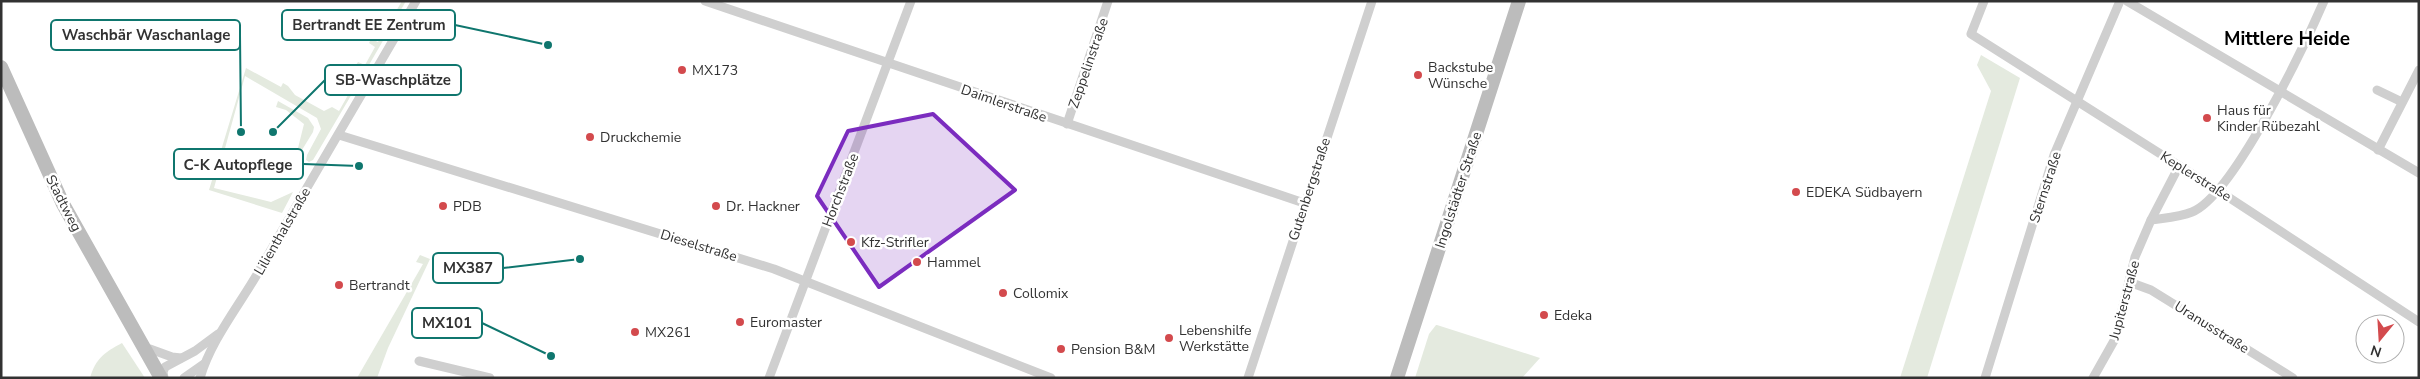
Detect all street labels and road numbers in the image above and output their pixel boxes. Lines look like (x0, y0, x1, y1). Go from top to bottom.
street label: Zeppelinstraße (1064, 15, 1113, 111)
street label: Daimlerstraße (958, 80, 1049, 127)
street label: Ingolstädter Straße (1431, 129, 1486, 251)
street label: Gutenbergstraße (1284, 135, 1335, 243)
street label: Keplerstraße (2157, 147, 2235, 206)
street label: Sternstraße (2025, 149, 2066, 225)
street label: Horchstraße (818, 150, 863, 230)
street label: Stadtweg (41, 172, 86, 235)
street label: Lilienthalstraße (250, 184, 315, 278)
street label: Dieselstraße (658, 225, 740, 266)
street label: Jupiterstraße (2105, 259, 2144, 343)
street label: Uranusstraße (2171, 297, 2253, 358)

